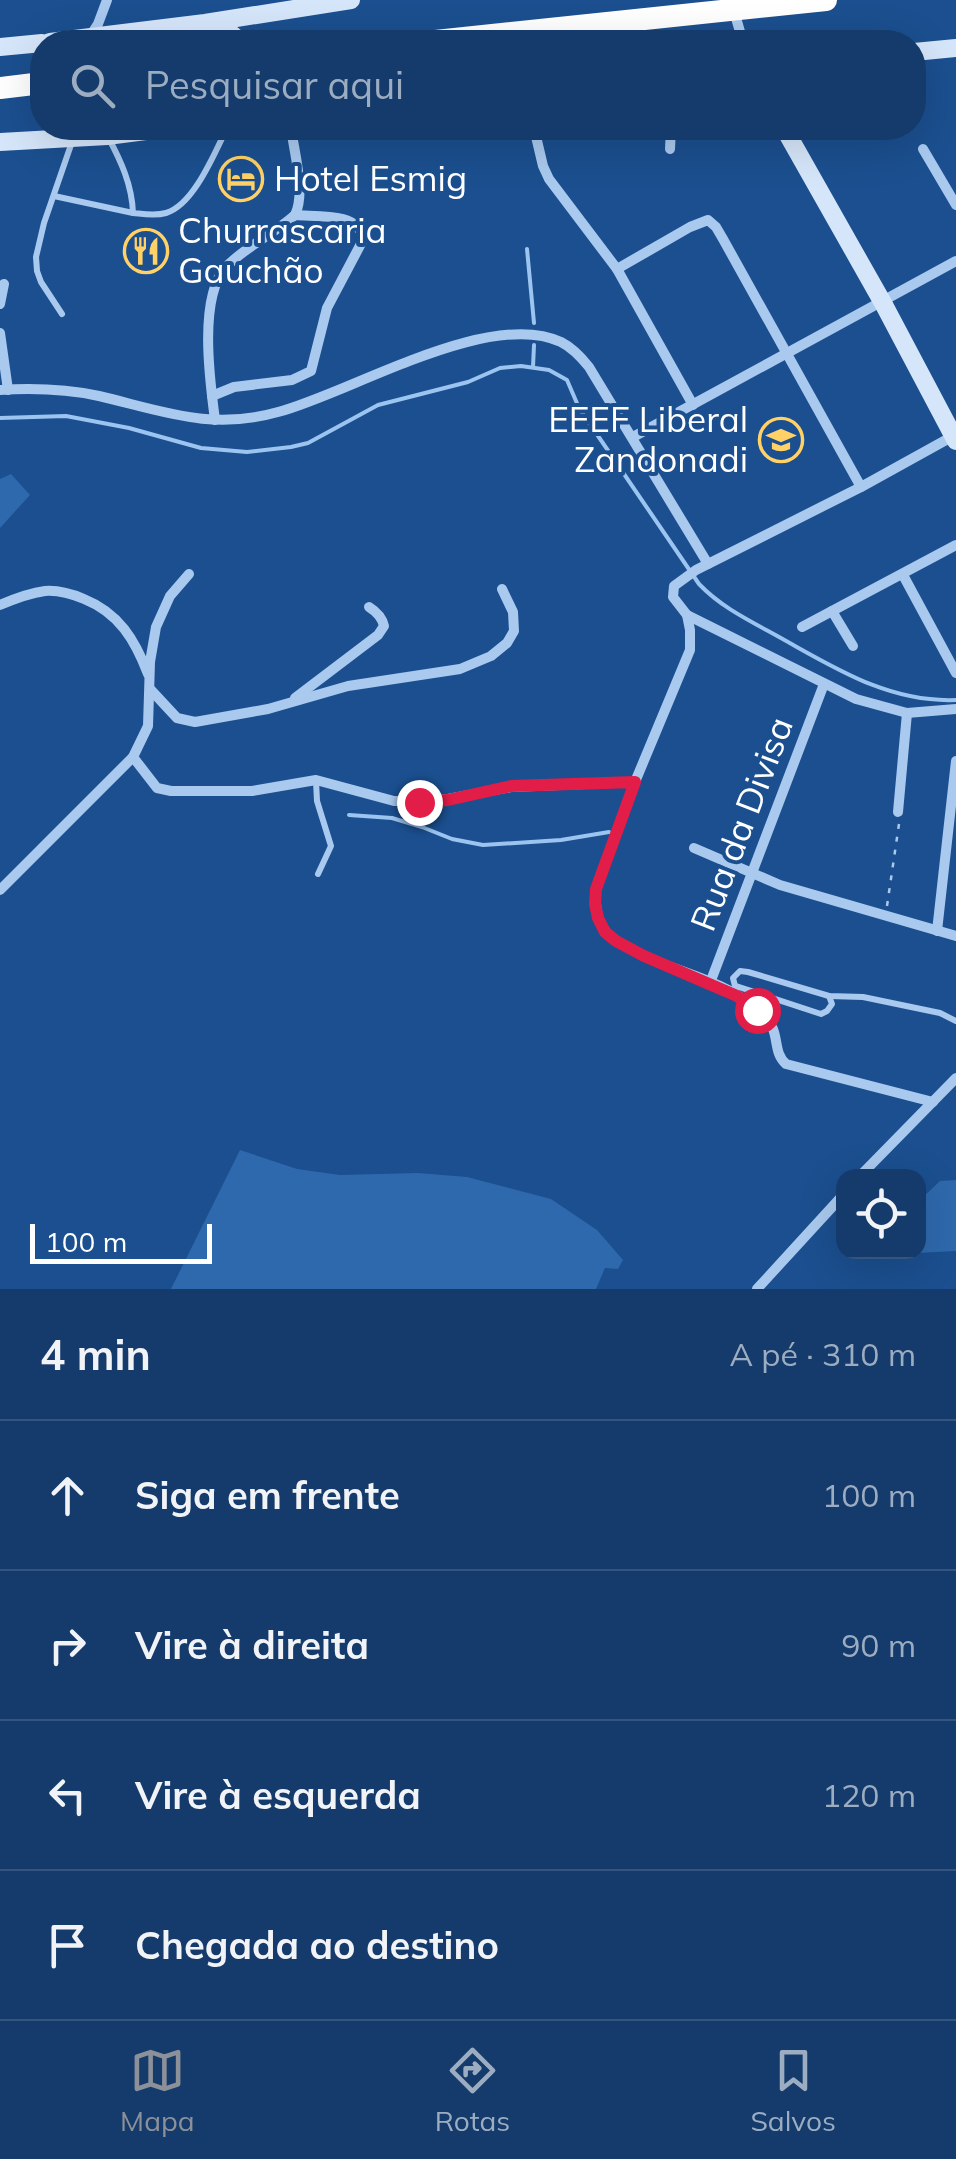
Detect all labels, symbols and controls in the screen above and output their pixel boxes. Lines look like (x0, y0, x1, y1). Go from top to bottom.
search box (30, 30, 926, 140)
icon: search (65, 58, 120, 113)
text: Pesquisar aqui (145, 61, 404, 109)
hotel icon: Hotel Esmig (218, 156, 264, 202)
place label: Hotel Esmig (274, 156, 467, 200)
place label: Churrascaria Gauchão (178, 208, 386, 292)
restaurant icon: Churrascaria Gauchão (123, 228, 169, 274)
place label: EEEF Liberal Zandonadi (548, 397, 748, 481)
school or university icon: EEEF Liberal Zandonadi (758, 417, 804, 463)
street label: Rua da Divisa (680, 711, 802, 937)
route end (397, 780, 443, 826)
route start (735, 988, 781, 1034)
map controls (836, 1169, 926, 1259)
button: locate (836, 1169, 926, 1259)
scale bar (30, 1219, 212, 1264)
text: 100 m (45, 1224, 127, 1259)
text: 4 min (40, 1328, 151, 1381)
text: A pé · 310 m (729, 1334, 916, 1374)
icon: ahead (40, 1468, 95, 1523)
text: Siga em frente (135, 1471, 400, 1519)
text: 100 m (822, 1475, 916, 1515)
icon: right (40, 1618, 95, 1673)
text: Vire à direita (135, 1621, 369, 1669)
text: 90 m (841, 1625, 916, 1665)
icon: left (40, 1768, 95, 1823)
text: Vire à esquerda (135, 1771, 421, 1819)
text: 120 m (822, 1775, 916, 1815)
icon: arrive (40, 1918, 95, 1973)
text: Chegada ao destino (135, 1921, 499, 1969)
tab: Mapa (120, 2043, 195, 2138)
tab: Rotas (435, 2043, 510, 2138)
tab: Salvos (750, 2043, 836, 2138)

